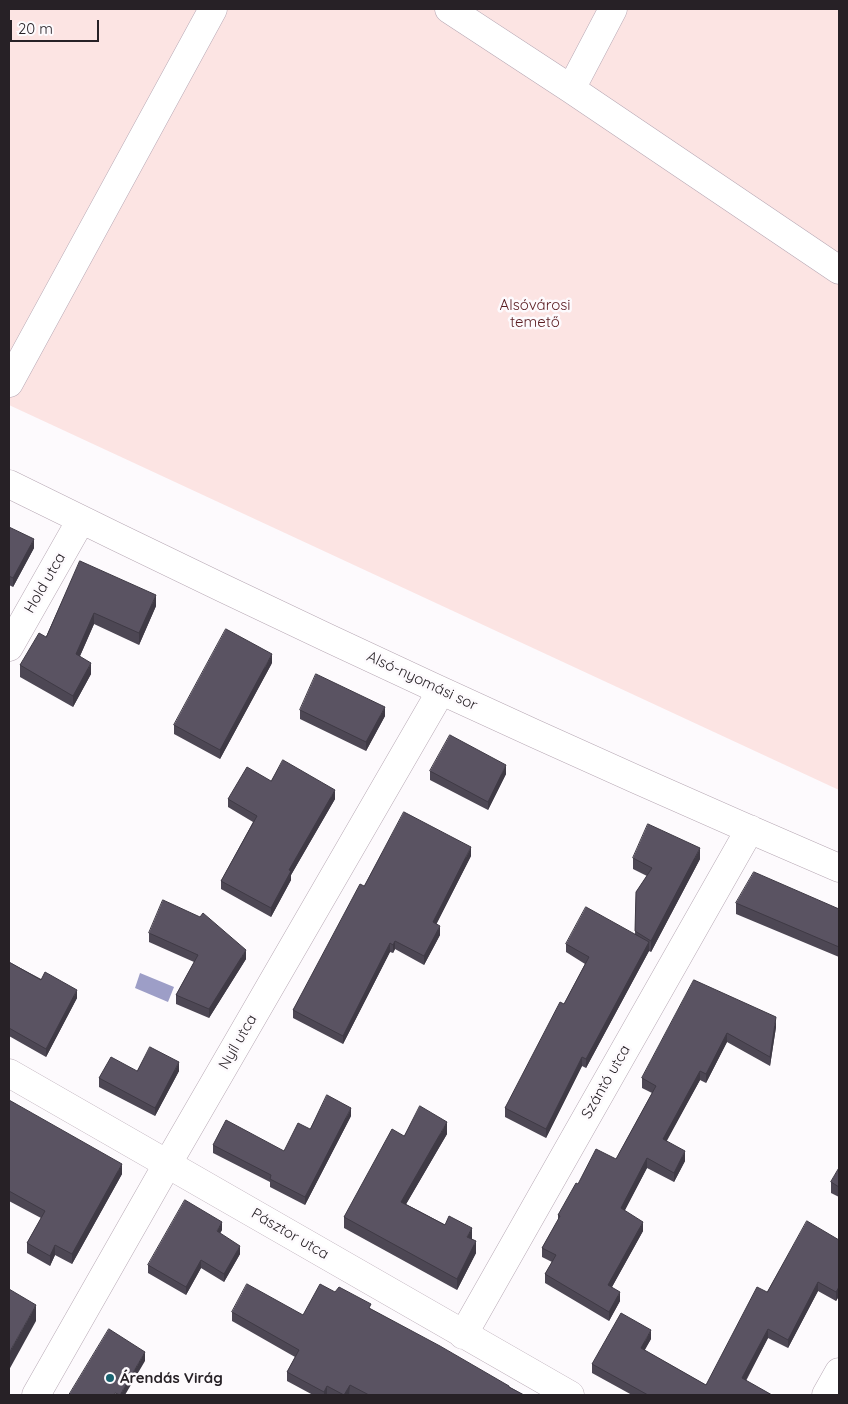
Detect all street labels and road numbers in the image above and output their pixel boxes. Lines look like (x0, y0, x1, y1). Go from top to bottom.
street label: Hold utca (21, 550, 69, 616)
street label: Alsó-nyomási sor (364, 647, 480, 715)
street label: Nyíl utca (215, 1011, 261, 1073)
street label: Szántó utca (578, 1042, 634, 1122)
street label: Pásztor utca (248, 1205, 332, 1263)

